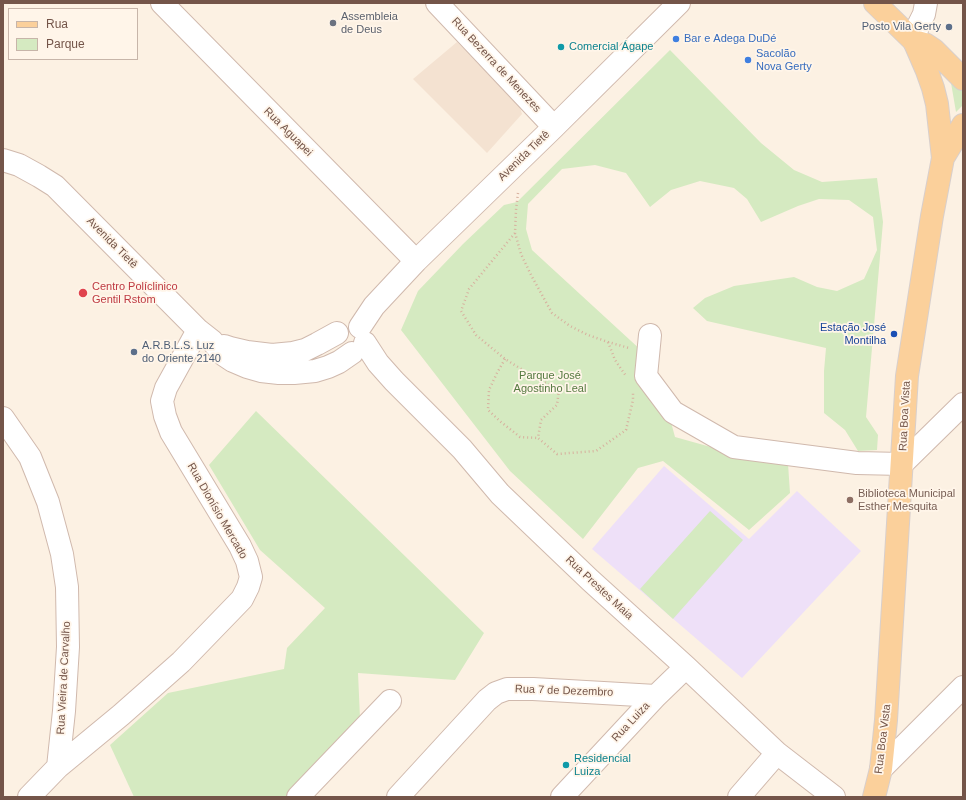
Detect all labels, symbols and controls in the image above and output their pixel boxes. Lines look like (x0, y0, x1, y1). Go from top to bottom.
legend (8, 8, 138, 60)
place label: Assembleia de Deus (341, 10, 398, 36)
street label: Rua Bezerra de Menezes (449, 15, 543, 115)
text: Rua (46, 17, 68, 31)
marker: Assembleia de Deus (328, 18, 338, 28)
place label: Posto Vila Gerty (862, 20, 941, 34)
marker: Posto Vila Gerty (944, 22, 954, 32)
place label: Bar e Adega DuDé (684, 32, 776, 46)
marker: Bar e Adega DuDé (671, 34, 681, 44)
text: Parque (46, 37, 85, 51)
place label: Comercial Ágape (569, 40, 653, 54)
marker: Comercial Ágape (556, 42, 566, 52)
place label: Sacolão Nova Gerty (756, 47, 812, 73)
marker: Sacolão Nova Gerty (743, 55, 753, 65)
street label: Rua Aguapei (261, 105, 315, 159)
street label: Avenida Tietê (495, 128, 553, 184)
street label: Avenida Tietê (84, 215, 140, 271)
place label: Centro Políclinico Gentil Rstom (92, 280, 178, 306)
marker: Centro Políclinico Gentil Rstom (77, 287, 89, 299)
place label: Estação José Montilha (820, 321, 886, 347)
marker: Estação José Montilha (889, 329, 899, 339)
place label: A.R.B.L.S. Luz do Oriente 2140 (142, 339, 221, 365)
marker: A.R.B.L.S. Luz do Oriente 2140 (129, 347, 139, 357)
park label: Parque José Agostinho Leal (514, 369, 586, 395)
street label: Rua Boa Vista (897, 381, 913, 451)
street label: Rua Dionísio Mercado (184, 461, 250, 561)
place label: Biblioteca Municipal Esther Mesquita (858, 487, 955, 513)
marker: Biblioteca Municipal Esther Mesquita (845, 495, 855, 505)
street label: Rua Prestes Maia (563, 553, 635, 623)
street label: Rua Vieira de Carvalho (54, 621, 74, 735)
street label: Rua 7 de Dezembro (515, 683, 613, 699)
street label: Rua Luiza (609, 699, 653, 745)
street label: Rua Boa Vista (872, 703, 894, 775)
place label: Residencial Luiza (574, 752, 631, 778)
marker: Residencial Luiza (561, 760, 571, 770)

